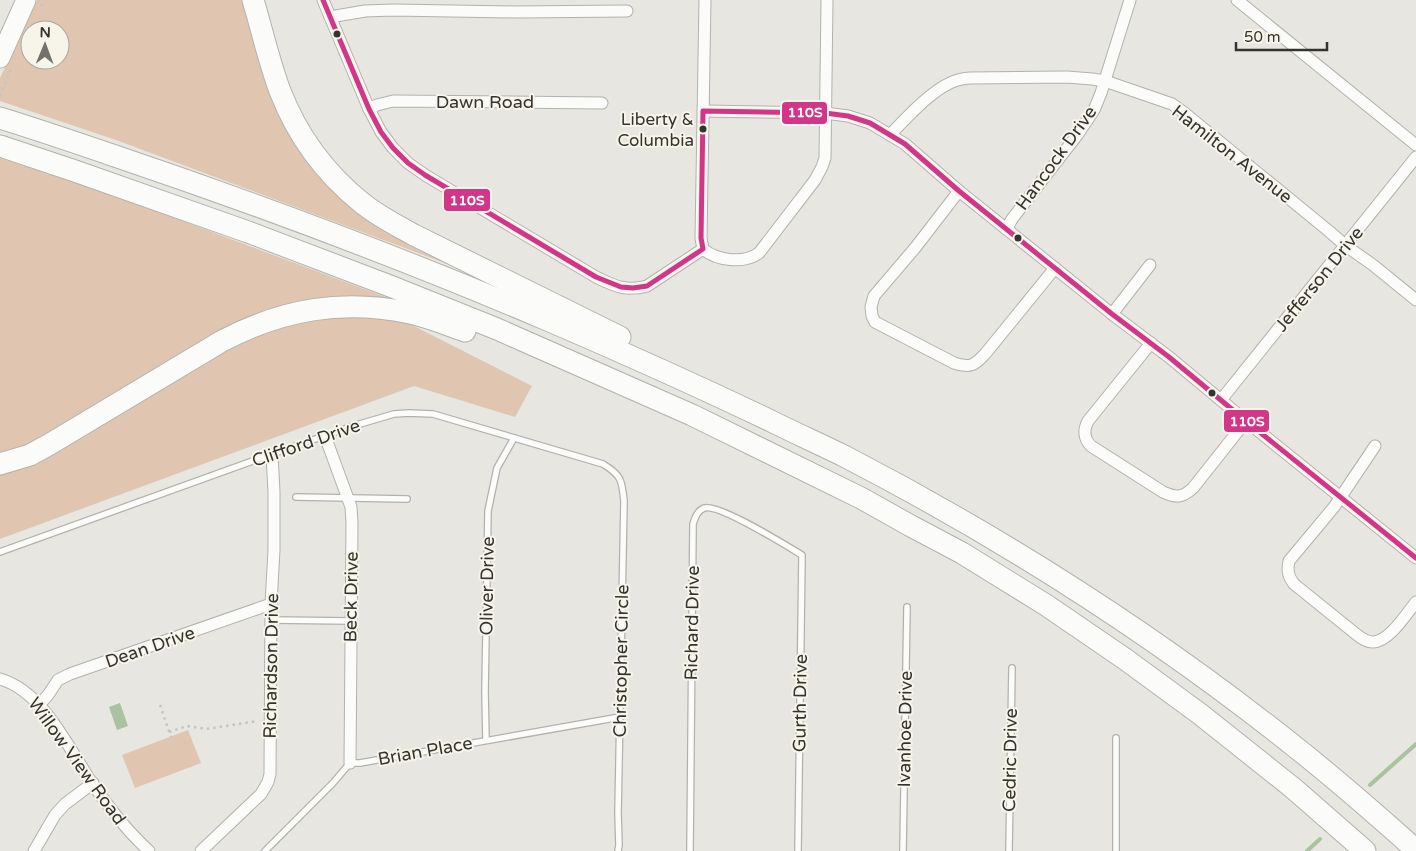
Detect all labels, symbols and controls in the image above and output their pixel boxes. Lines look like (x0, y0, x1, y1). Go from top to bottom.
north arrow (20, 20, 70, 70)
scale bar (1236, 20, 1327, 52)
text: N (39, 24, 51, 41)
text: 50 m (1244, 28, 1281, 46)
unlabelled marker (332, 29, 342, 39)
street label: Dawn Road (436, 91, 534, 113)
street label: Hamilton Avenue (1167, 100, 1297, 208)
line badge: 110S (781, 101, 828, 125)
street label: Hancock Drive (1011, 102, 1101, 214)
text: 110S (788, 104, 823, 121)
place label: Liberty & Columbia (617, 109, 694, 151)
marker: Liberty & Columbia (698, 124, 708, 134)
line badge: 110S (443, 188, 491, 212)
text: 110S (450, 192, 485, 209)
street label: Jefferson Drive (1270, 222, 1368, 336)
unlabelled marker (1013, 233, 1023, 243)
unlabelled marker (1207, 388, 1217, 398)
line badge: 110S (1223, 409, 1270, 433)
text: 110S (1230, 413, 1265, 430)
street label: Clifford Drive (249, 414, 363, 472)
street label: Oliver Drive (475, 536, 499, 636)
street label: Beck Drive (339, 551, 363, 643)
street label: Richard Drive (680, 565, 704, 681)
street label: Christopher Circle (609, 584, 633, 738)
street label: Richardson Drive (259, 593, 283, 739)
street label: Dean Drive (102, 621, 198, 673)
street label: Gurth Drive (788, 654, 812, 752)
street label: Ivanhoe Drive (893, 671, 917, 787)
street label: Willow View Road (23, 693, 131, 829)
street label: Cedric Drive (998, 708, 1022, 812)
street label: Brian Place (376, 732, 474, 770)

